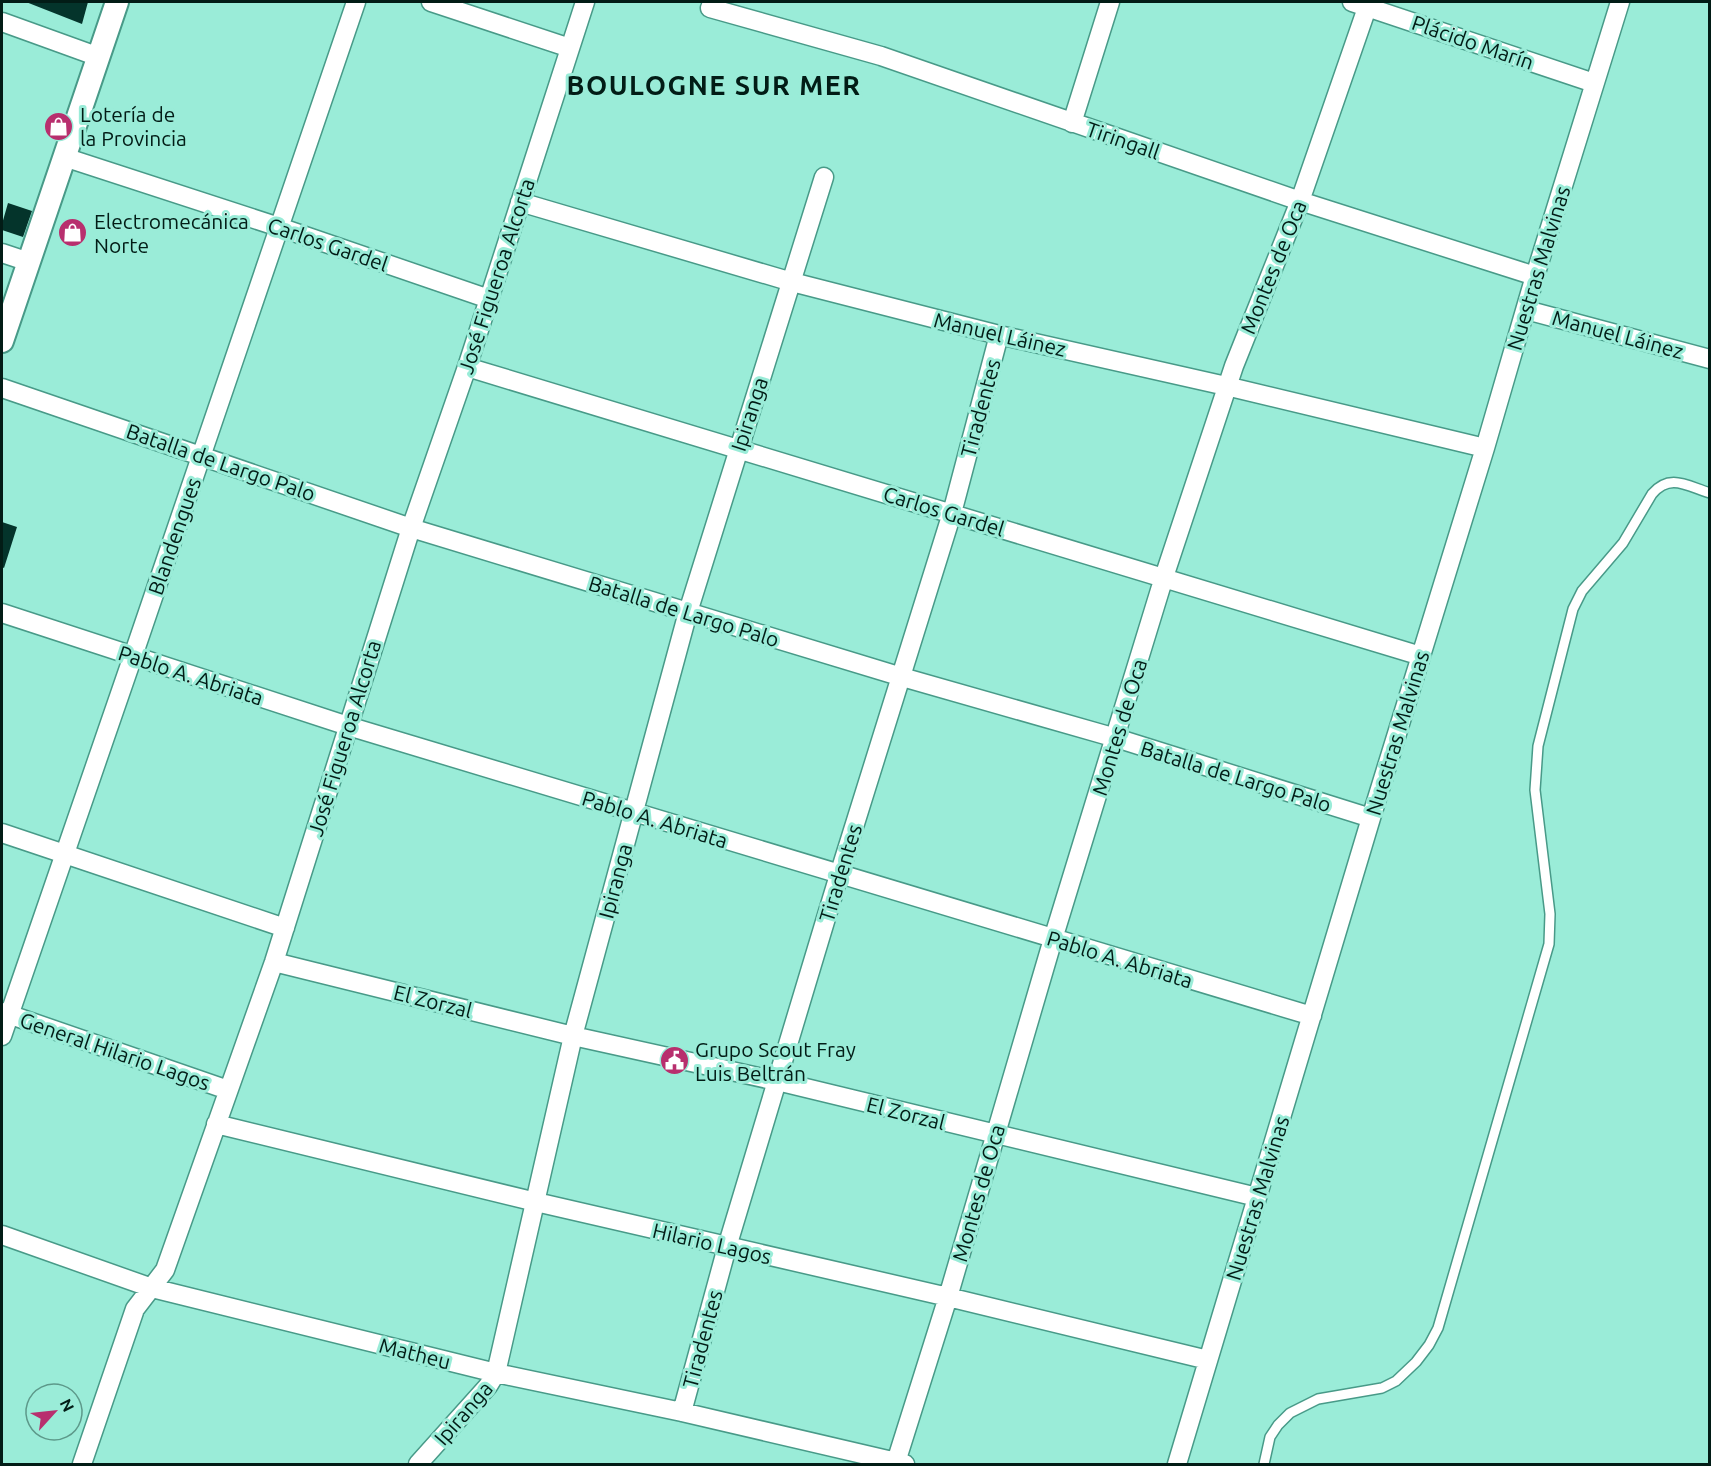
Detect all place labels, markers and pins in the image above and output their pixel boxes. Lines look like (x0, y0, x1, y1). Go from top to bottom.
place label: Lotería de la Provincia (80, 102, 187, 150)
shop icon: Lotería de la Provincia (43, 110, 75, 142)
place label: Electromecánica Norte (94, 209, 249, 257)
shop icon: Electromecánica Norte (57, 217, 89, 249)
place label: Grupo Scout Fray Luis Beltrán (695, 1037, 856, 1085)
public building icon: Grupo Scout Fray Luis Beltrán (658, 1045, 690, 1077)

